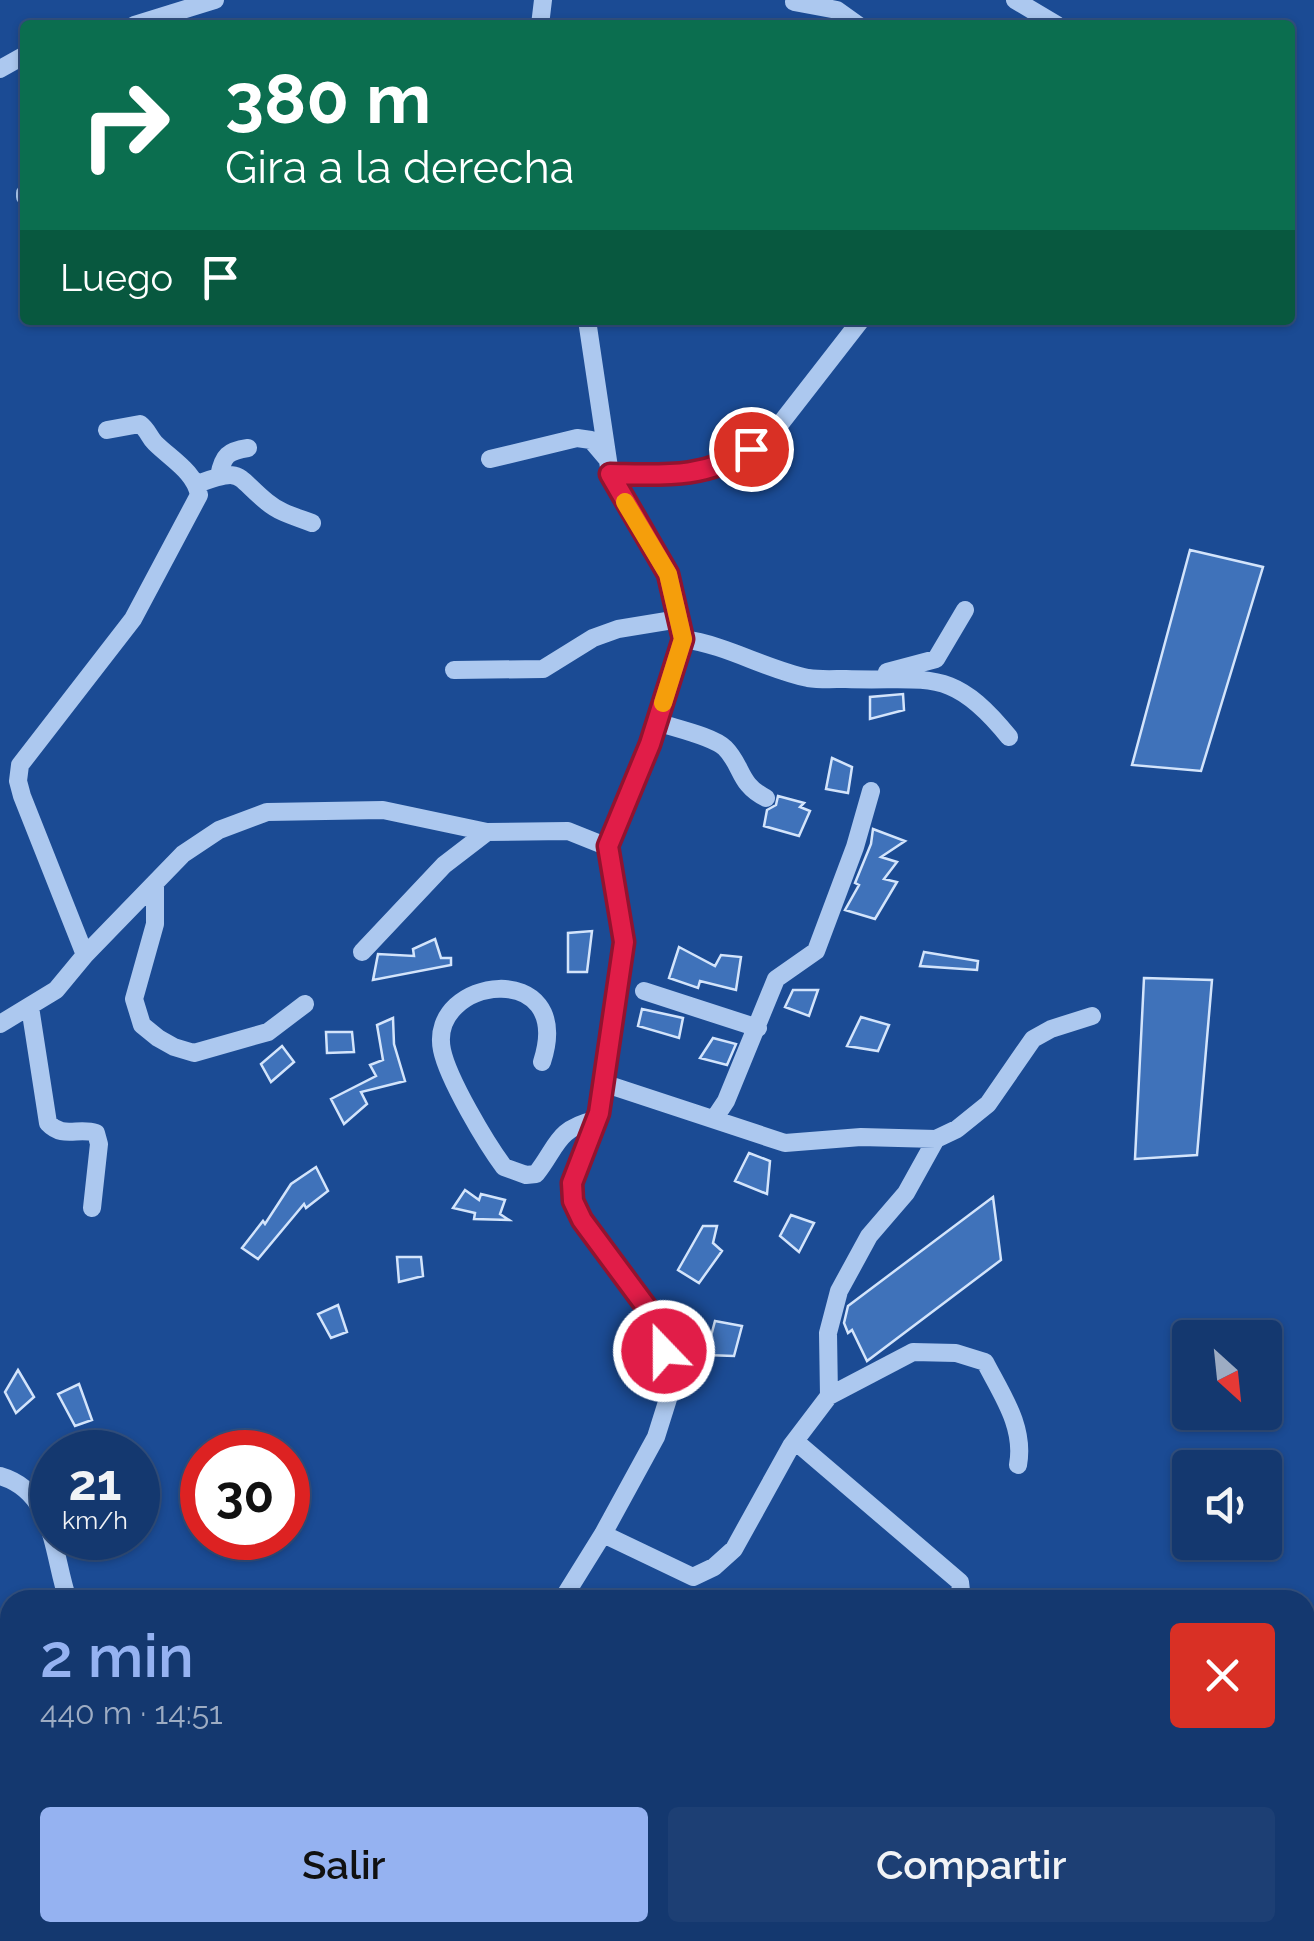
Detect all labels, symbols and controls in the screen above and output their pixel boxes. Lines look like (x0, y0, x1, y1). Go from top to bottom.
text: 380 m (225, 57, 431, 139)
icon: right (60, 60, 190, 190)
text: Gira a la derecha (225, 141, 574, 194)
icon: arrive (193, 250, 248, 305)
text: Luego (60, 255, 173, 300)
pin (709, 407, 794, 492)
icon: arrive (724, 422, 779, 477)
position arrow (612, 1299, 716, 1403)
north arrow (1172, 1320, 1282, 1430)
map controls (1172, 1320, 1282, 1560)
speed limit sign: 30 (180, 1430, 310, 1560)
button: sound (1172, 1450, 1282, 1560)
text: 21 (69, 1453, 121, 1512)
text: km/h (62, 1505, 128, 1535)
text: 2 min (40, 1621, 194, 1691)
button: close (1170, 1623, 1275, 1728)
text: 440 m · 14:51 (40, 1694, 223, 1731)
button: Salir (40, 1807, 648, 1922)
button: Compartir (668, 1807, 1275, 1922)

